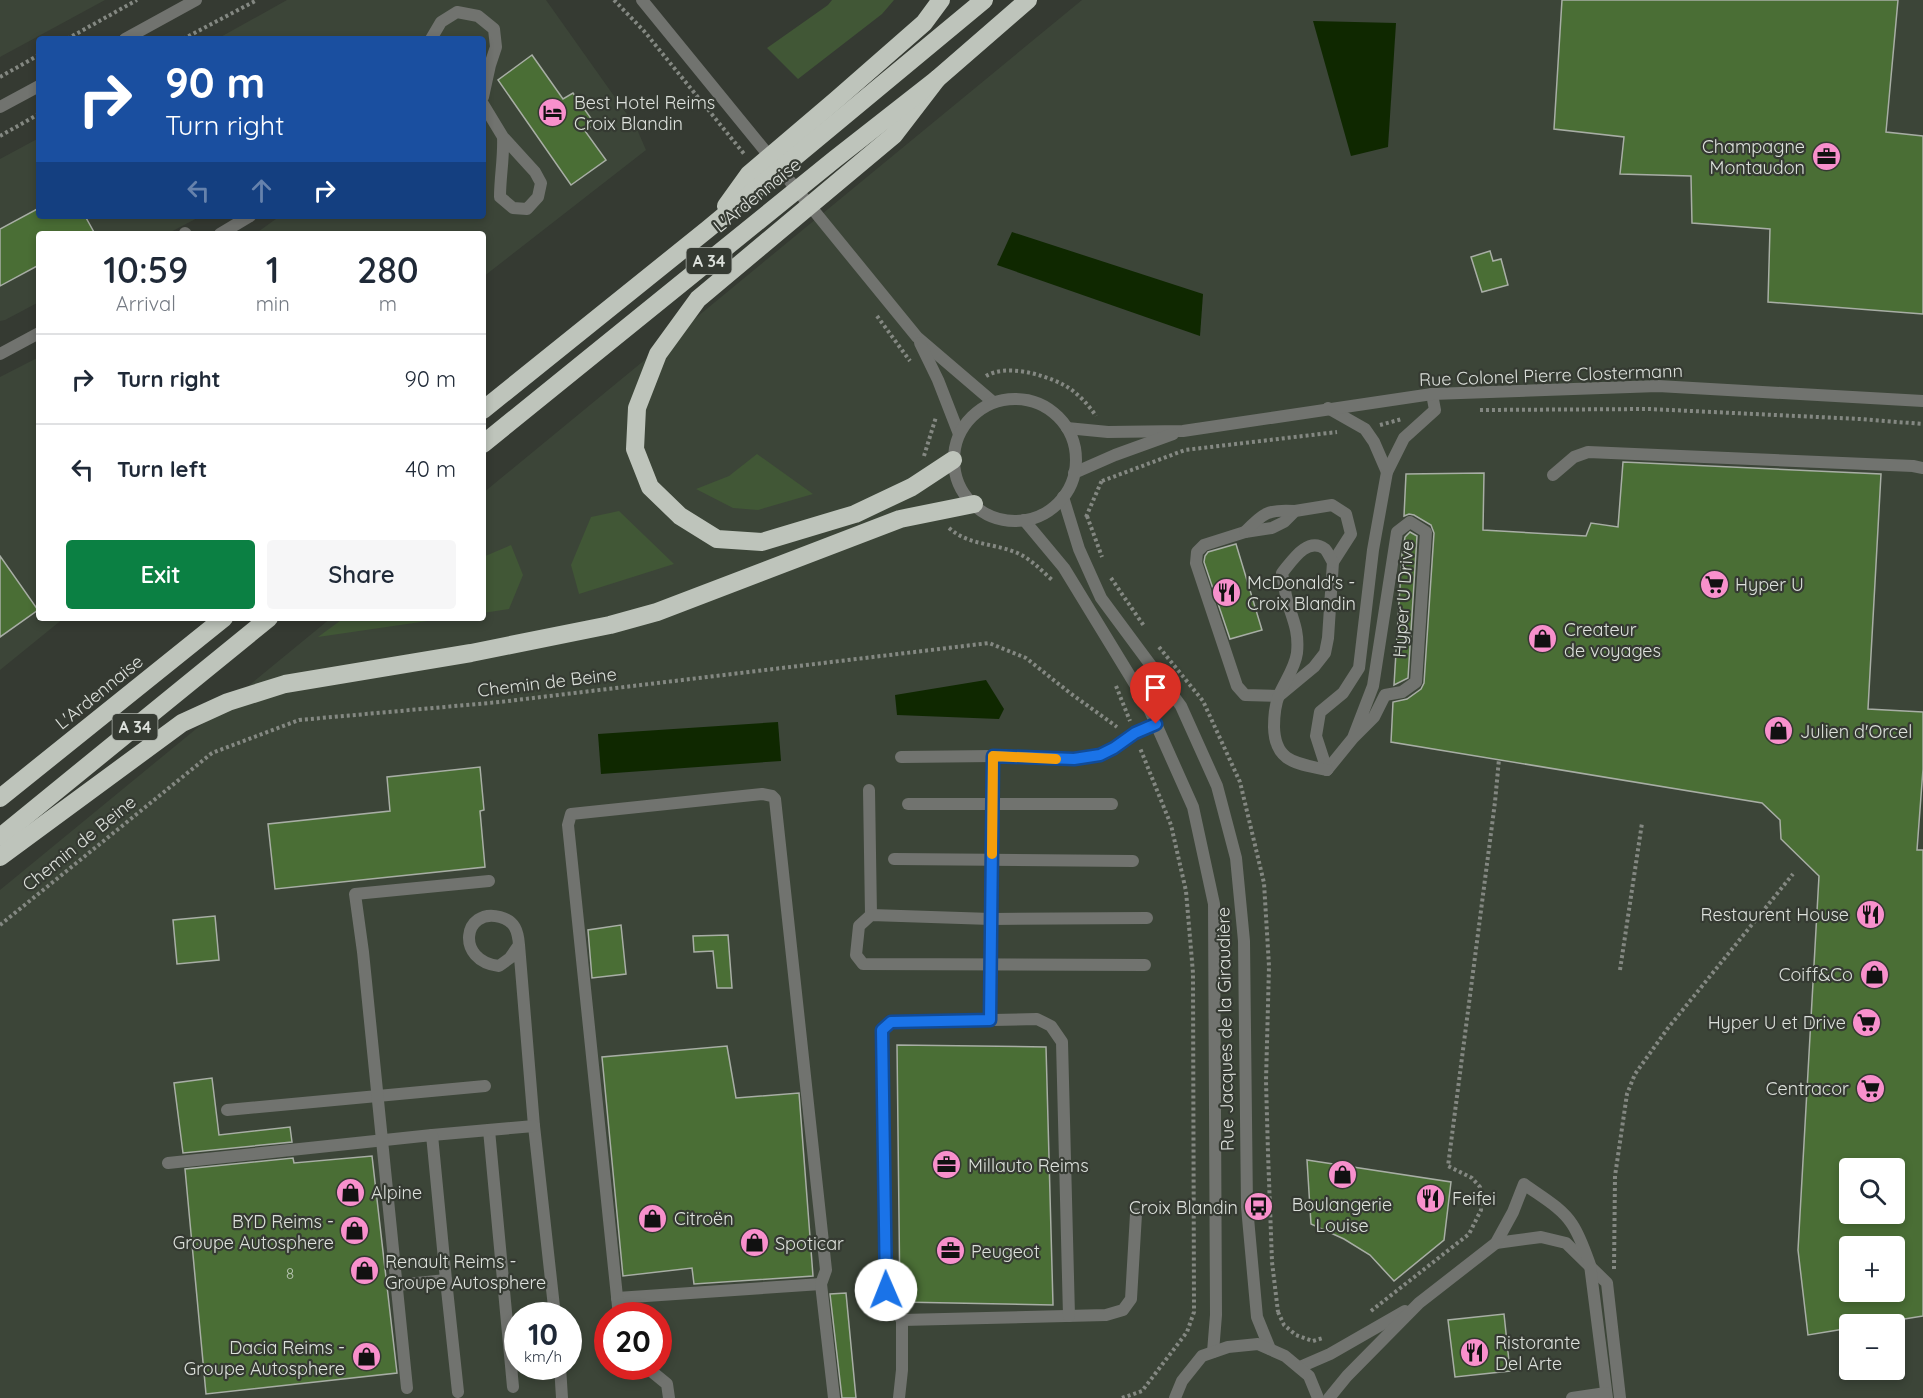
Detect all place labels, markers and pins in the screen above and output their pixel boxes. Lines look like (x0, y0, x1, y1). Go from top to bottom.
place label: Best Hotel Reims Croix Blandin (574, 91, 715, 135)
hotel icon: Best Hotel Reims Croix Blandin (537, 96, 569, 128)
place label: Champagne Montaudon (1702, 135, 1805, 179)
office icon: Champagne Montaudon (1810, 140, 1842, 172)
supermarket icon: Hyper U (1698, 568, 1730, 600)
place label: McDonald's - Croix Blandin (1247, 571, 1356, 615)
place label: Hyper U (1735, 573, 1804, 596)
restaurant icon: McDonald's - Croix Blandin (1210, 576, 1242, 608)
place label: Createur de voyages (1564, 618, 1661, 662)
shop icon: Createur de voyages (1527, 623, 1559, 655)
pin (1130, 662, 1181, 724)
shop icon: Julien d'Orcel (1763, 715, 1795, 747)
place label: Julien d'Orcel (1800, 720, 1912, 743)
restaurant icon: Restaurent House (1854, 898, 1886, 930)
place label: Restaurent House (1701, 903, 1849, 926)
shop icon: Coiff&Co (1858, 958, 1890, 990)
place label: Coiff&Co (1779, 963, 1853, 986)
supermarket icon: Hyper U et Drive (1851, 1006, 1883, 1038)
place label: Hyper U et Drive (1708, 1011, 1846, 1034)
supermarket icon: Centracor (1854, 1072, 1886, 1104)
place label: Centracor (1766, 1077, 1849, 1100)
office icon: Millauto Reims (931, 1149, 963, 1181)
place label: Millauto Reims (968, 1154, 1089, 1177)
shop icon: Boulangerie Louise (1326, 1159, 1358, 1191)
shop icon: Alpine (334, 1176, 366, 1208)
place label: Alpine (371, 1181, 422, 1204)
restaurant icon: Feifei (1415, 1182, 1447, 1214)
place label: Feifei (1452, 1187, 1496, 1210)
bus stop icon: Croix Blandin (1243, 1191, 1275, 1223)
place label: Boulangerie Louise (1292, 1193, 1392, 1237)
place label: Croix Blandin (1129, 1196, 1238, 1219)
shop icon: Citroën (637, 1202, 669, 1234)
place label: Citroën (674, 1207, 734, 1230)
place label: BYD Reims - Groupe Autosphere (173, 1210, 334, 1254)
shop icon: BYD Reims - Groupe Autosphere (339, 1215, 371, 1247)
shop icon: Spoticar (738, 1227, 770, 1259)
place label: Spoticar (775, 1232, 844, 1255)
office icon: Peugeot (934, 1235, 966, 1267)
place label: Peugeot (971, 1240, 1040, 1263)
place label: Renault Reims - Groupe Autosphere (385, 1250, 546, 1294)
shop icon: Renault Reims - Groupe Autosphere (348, 1255, 380, 1287)
place label: Ristorante Del Arte (1495, 1331, 1580, 1375)
place label: Dacia Reims - Groupe Autosphere (184, 1336, 345, 1380)
restaurant icon: Ristorante Del Arte (1458, 1336, 1490, 1368)
shop icon: Dacia Reims - Groupe Autosphere (350, 1341, 382, 1373)

